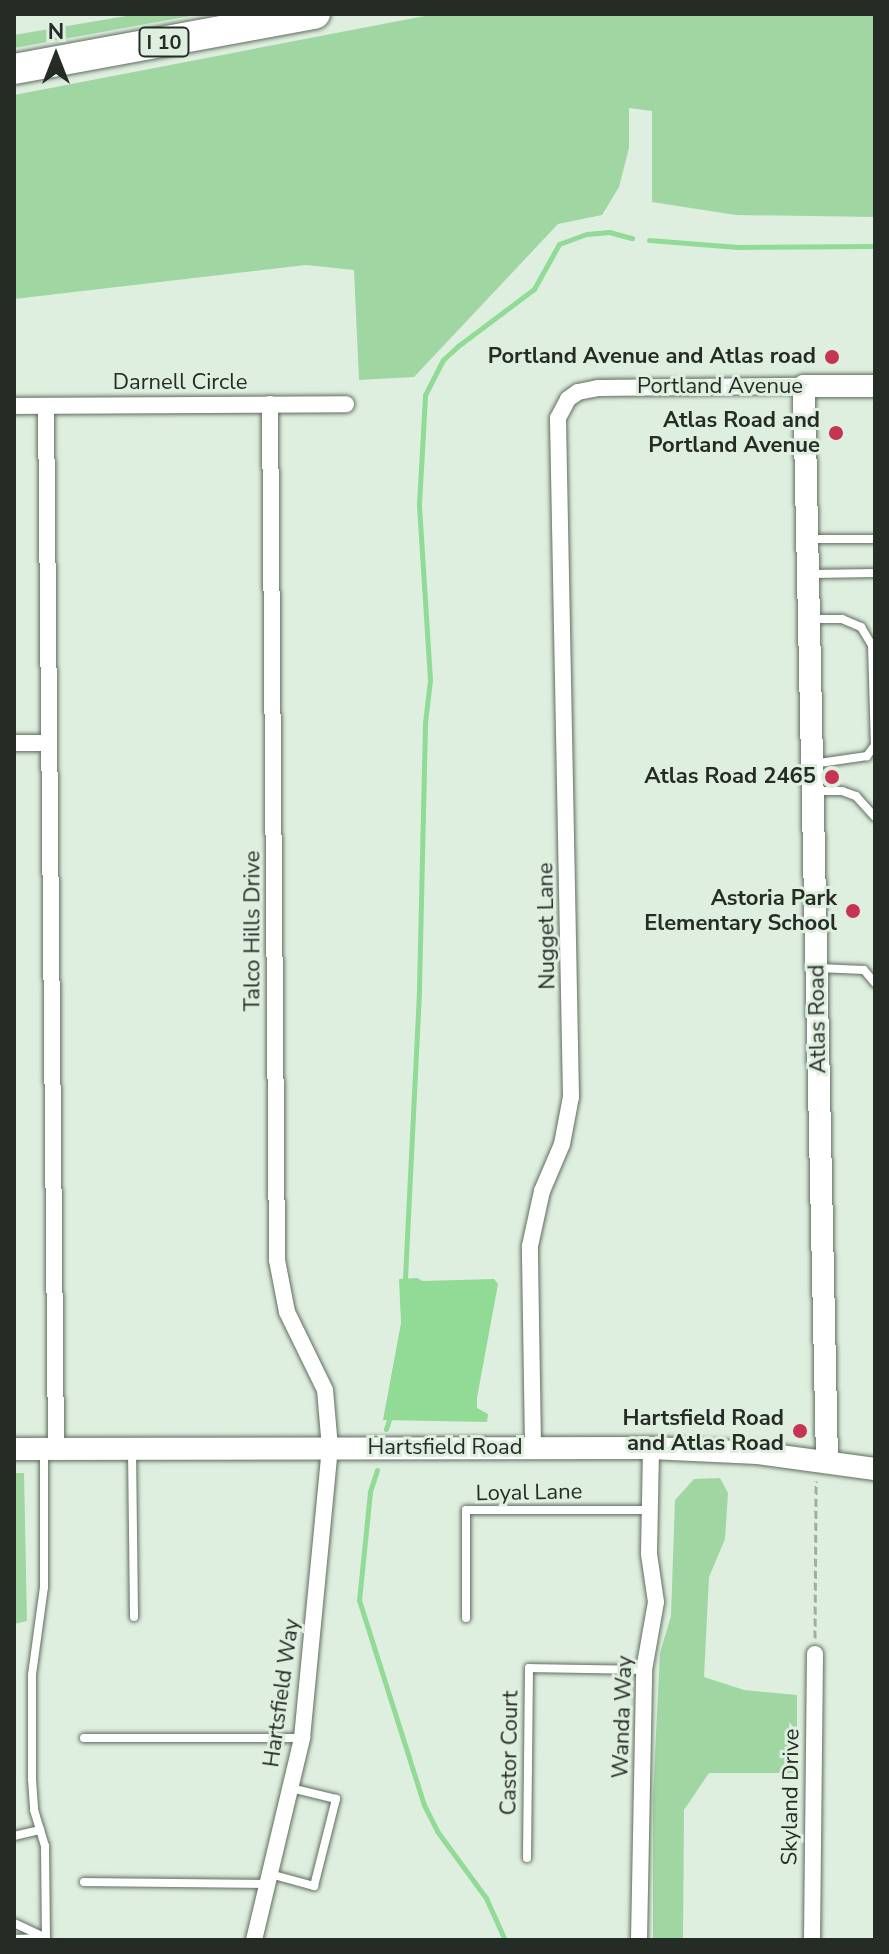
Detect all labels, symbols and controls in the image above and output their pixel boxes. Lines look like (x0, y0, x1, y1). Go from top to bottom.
north arrow (16, 16, 96, 96)
text: N (48, 17, 64, 47)
road number: I 10 (138, 26, 190, 58)
place label: Portland Avenue and Atlas road (488, 344, 816, 370)
marker: Portland Avenue and Atlas road (823, 348, 841, 366)
street label: Darnell Circle (113, 370, 247, 396)
street label: Portland Avenue (637, 374, 803, 400)
place label: Atlas Road and Portland Avenue (648, 407, 820, 458)
marker: Atlas Road and Portland Avenue (827, 424, 845, 442)
place label: Atlas Road 2465 (644, 764, 816, 790)
marker: Atlas Road 2465 (823, 768, 841, 786)
street label: Talco Hills Drive (240, 851, 266, 1011)
street label: Nugget Lane (533, 862, 561, 990)
place label: Astoria Park Elementary School (644, 885, 837, 936)
marker: Astoria Park Elementary School (844, 902, 862, 920)
street label: Atlas Road (804, 964, 832, 1074)
place label: Hartsfield Road and Atlas Road (622, 1405, 784, 1456)
marker: Hartsfield Road and Atlas Road (791, 1422, 809, 1440)
street label: Hartsfield Road (367, 1435, 523, 1461)
street label: Loyal Lane (475, 1479, 583, 1507)
street label: Hartsfield Way (259, 1617, 305, 1769)
street label: Wanda Way (608, 1655, 638, 1779)
street label: Castor Court (496, 1690, 524, 1816)
street label: Skyland Drive (777, 1728, 805, 1866)

